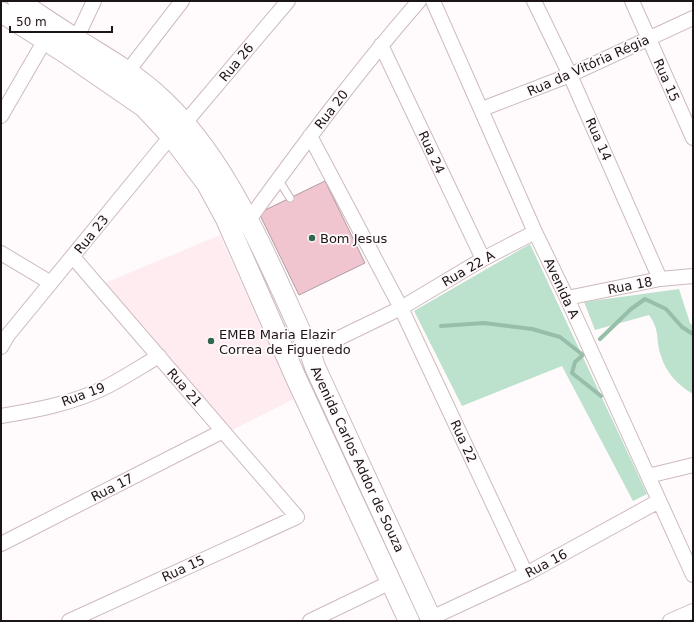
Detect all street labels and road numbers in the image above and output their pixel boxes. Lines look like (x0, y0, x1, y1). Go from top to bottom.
street label: Rua da Vitória Régia (525, 32, 651, 99)
street label: Rua 26 (216, 40, 257, 85)
street label: Rua 15 (650, 56, 683, 104)
street label: Rua 20 (312, 87, 351, 132)
street label: Rua 14 (582, 115, 615, 163)
street label: Rua 24 (415, 128, 448, 176)
street label: Rua 23 (71, 212, 111, 257)
street label: Rua 22 A (439, 247, 497, 290)
street label: Avenida A (541, 256, 582, 321)
street label: Rua 18 (606, 274, 654, 297)
street label: Avenida Carlos Addor de Souza (308, 364, 407, 554)
street label: Rua 21 (164, 365, 205, 409)
street label: Rua 19 (59, 380, 107, 409)
street label: Rua 22 (447, 417, 480, 465)
street label: Rua 17 (89, 470, 136, 504)
street label: Rua 16 (523, 546, 570, 581)
street label: Rua 15 (159, 552, 207, 585)

